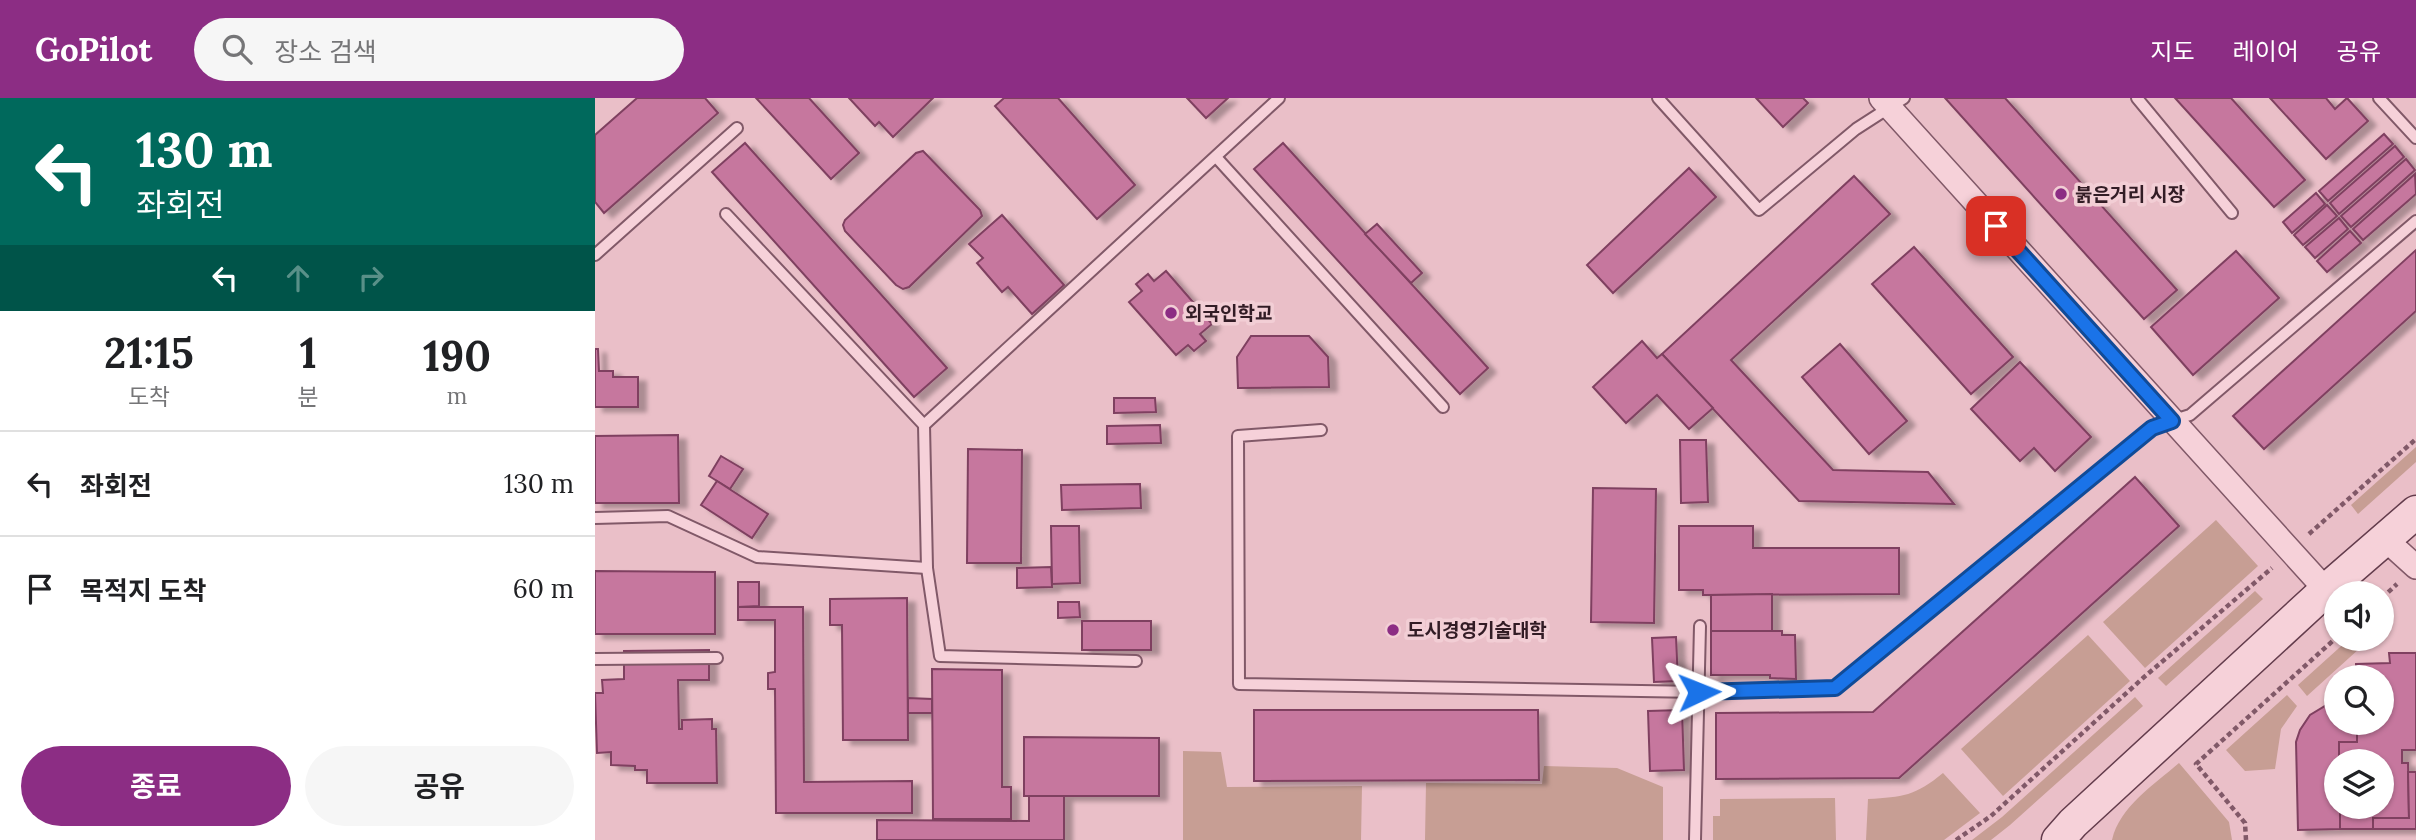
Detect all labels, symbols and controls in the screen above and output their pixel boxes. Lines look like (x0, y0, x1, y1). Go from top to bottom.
search box (194, 18, 684, 81)
text: GoPilot (35, 28, 152, 70)
icon: search (218, 30, 256, 68)
text: 장소 검색 (274, 35, 377, 68)
text: 지도 (2150, 36, 2195, 67)
text: 레이어 (2233, 36, 2299, 67)
text: 공유 (2337, 36, 2381, 67)
text: 130 m (136, 118, 272, 180)
icon: left (21, 126, 112, 217)
place label: 붉은거리 시장 (2075, 182, 2185, 206)
text: 좌회전 (136, 184, 224, 225)
marker: 붉은거리 시장 (2053, 186, 2069, 202)
pin (1966, 196, 2026, 256)
icon: arrive (1977, 207, 2015, 245)
icon: left (206, 259, 244, 297)
icon: ahead (279, 259, 317, 297)
icon: right (352, 259, 390, 297)
place label: 외국인학교 (1185, 301, 1272, 325)
marker: 외국인학교 (1163, 305, 1179, 321)
text: 21:15 (104, 326, 194, 380)
text: 1 (300, 326, 317, 380)
text: 190 (423, 329, 491, 383)
text: m (447, 381, 467, 410)
text: 도착 (128, 382, 170, 411)
text: 분 (298, 382, 319, 411)
icon: left (21, 465, 59, 503)
text: 130 m (504, 467, 574, 500)
text: 좌회전 (80, 469, 152, 502)
icon: arrive (21, 570, 59, 608)
text: 60 m (513, 572, 574, 605)
text: 목적지 도착 (80, 574, 206, 607)
map controls (2324, 581, 2394, 819)
button: sound (2324, 581, 2394, 651)
place label: 도시경영기술대학 (1407, 618, 1547, 642)
marker: 도시경영기술대학 (1385, 622, 1401, 638)
position arrow (1662, 655, 1736, 729)
button: search (2324, 665, 2394, 735)
button: 종료 (21, 746, 291, 826)
button: 공유 (305, 746, 574, 826)
button: layers (2324, 749, 2394, 819)

